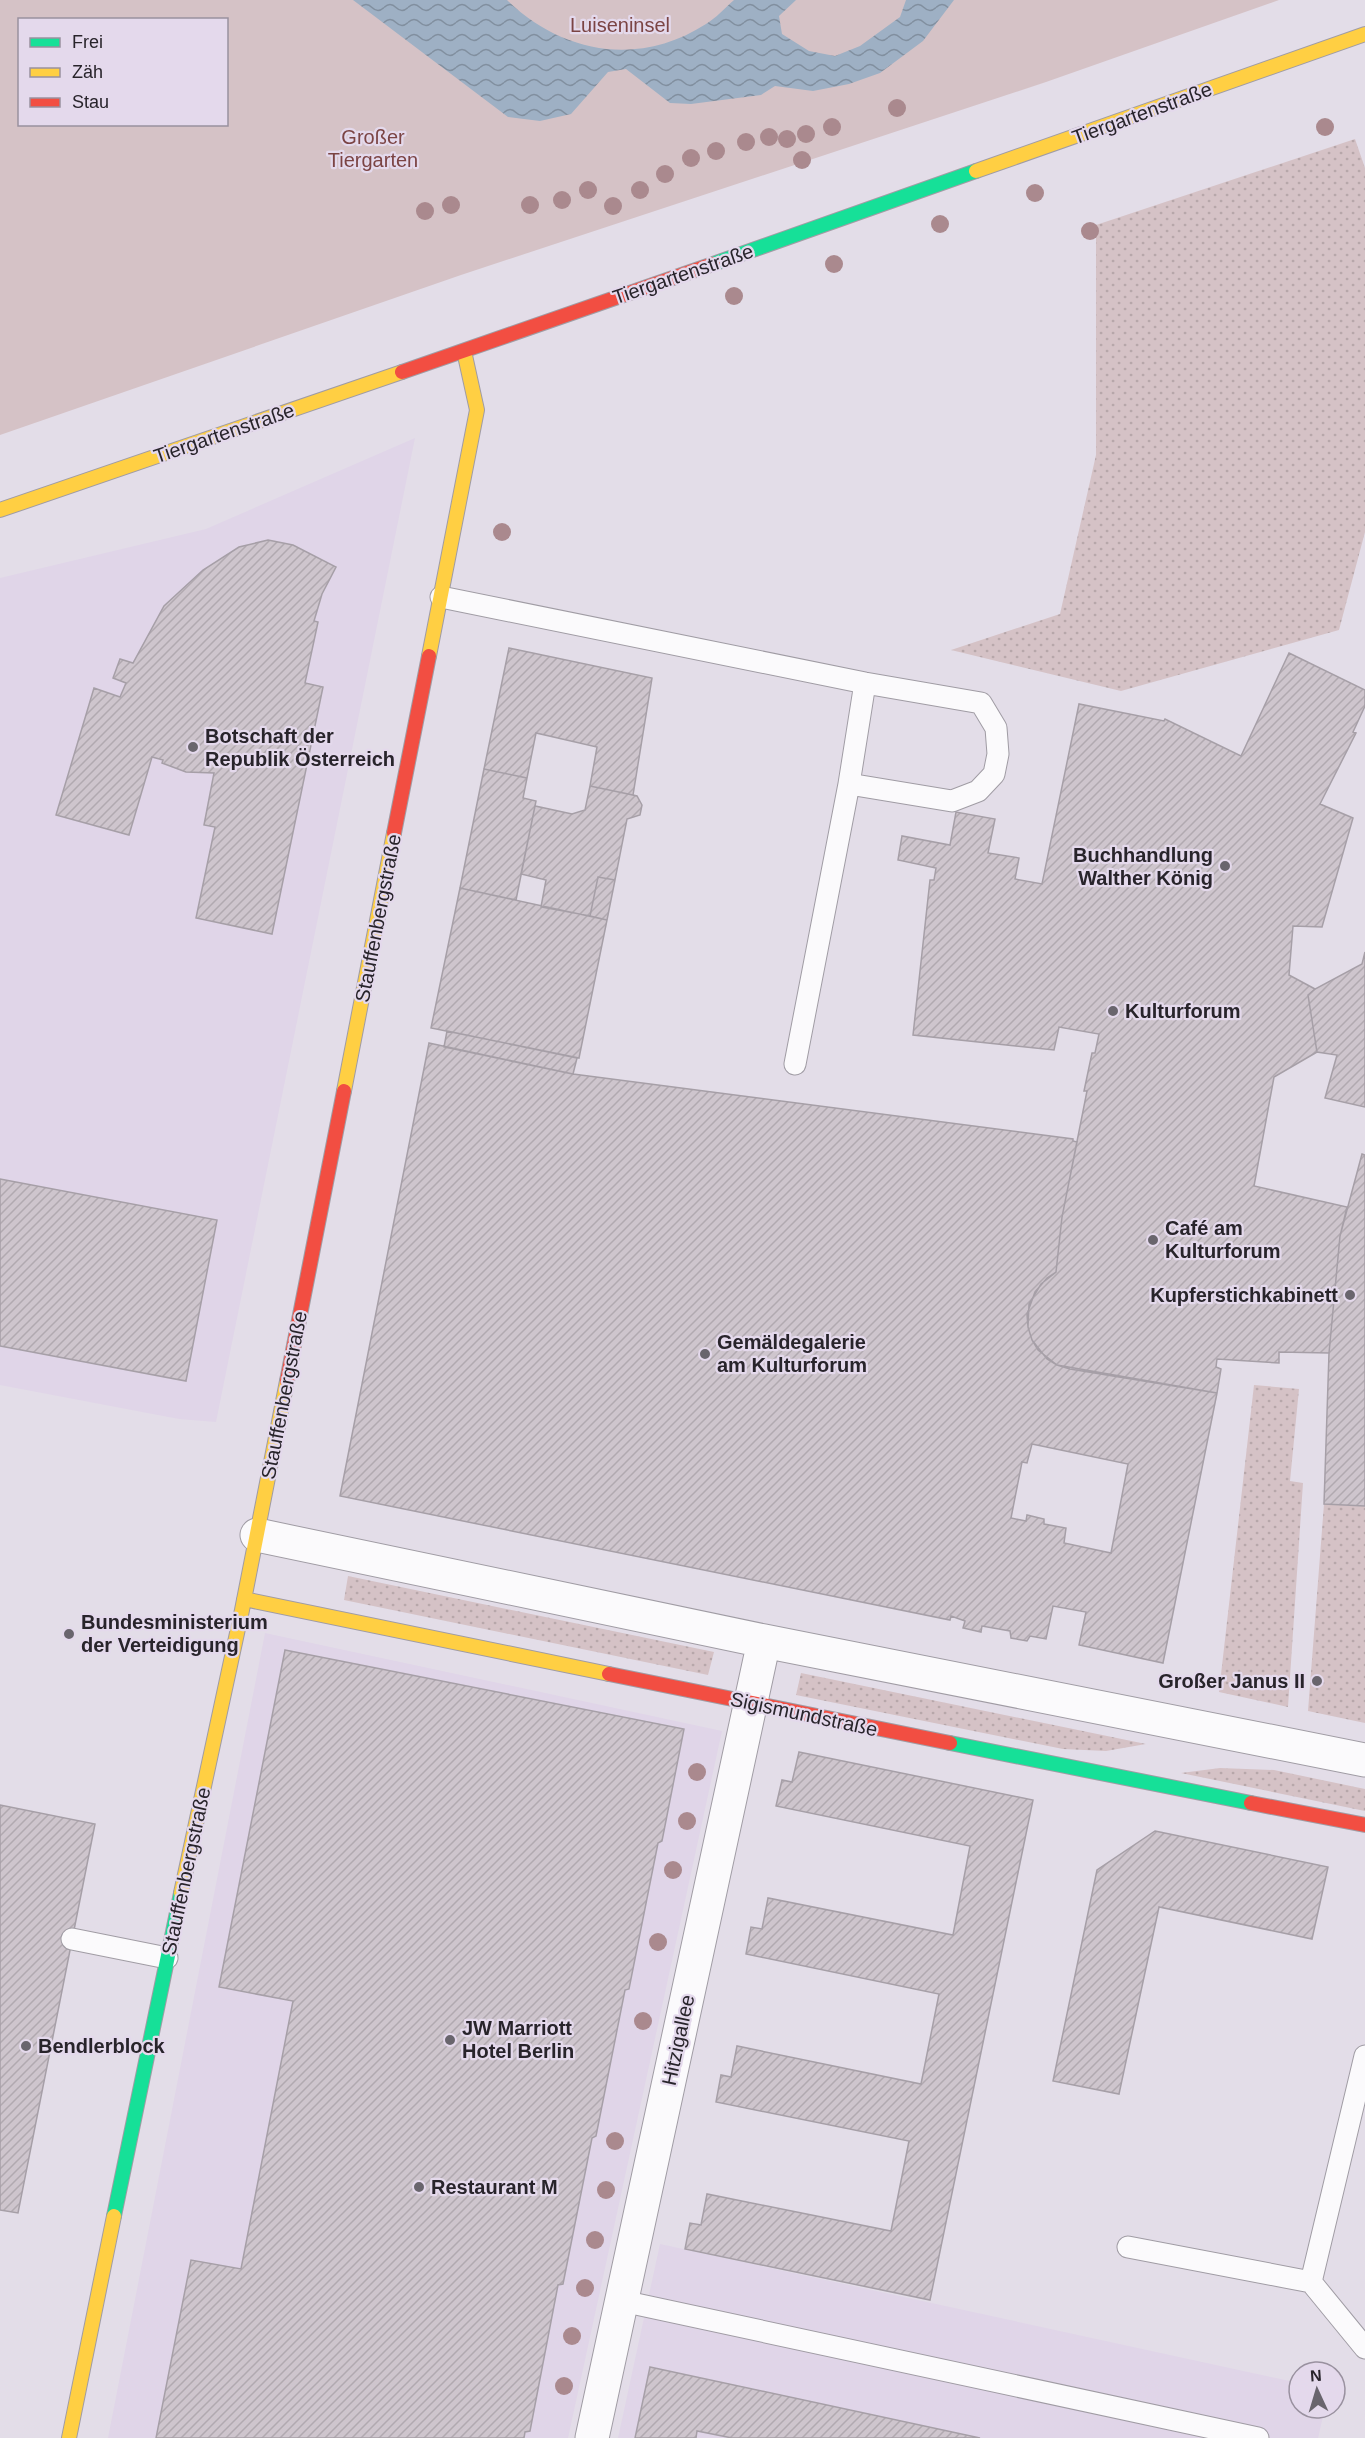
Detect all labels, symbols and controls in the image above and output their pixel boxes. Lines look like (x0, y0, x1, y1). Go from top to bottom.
park label: Luiseninsel (570, 14, 670, 36)
legend (18, 18, 228, 126)
text: Frei (72, 32, 103, 52)
text: Zäh (72, 62, 103, 82)
street label: Tiergartenstraße (1069, 78, 1215, 148)
text: Stau (72, 92, 109, 112)
park label: Großer Tiergarten (328, 126, 418, 171)
street label: Tiergartenstraße (610, 240, 756, 308)
street label: Tiergartenstraße (151, 399, 297, 467)
place label: Botschaft der Republik Österreich (205, 725, 395, 770)
marker: Botschaft der Republik Österreich (186, 740, 200, 754)
street label: Stauffenbergstraße (351, 832, 405, 1004)
place label: Buchhandlung Walther König (1073, 844, 1213, 889)
marker: Buchhandlung Walther König (1218, 859, 1232, 873)
place label: Kulturforum (1125, 1000, 1241, 1022)
marker: Kulturforum (1106, 1004, 1120, 1018)
place label: Café am Kulturforum (1165, 1217, 1281, 1262)
marker: Café am Kulturforum (1146, 1233, 1160, 1247)
place label: Kupferstichkabinett (1150, 1284, 1338, 1306)
marker: Kupferstichkabinett (1343, 1288, 1357, 1302)
street label: Stauffenbergstraße (257, 1309, 311, 1481)
place label: Gemäldegalerie am Kulturforum (717, 1331, 867, 1376)
marker: Gemäldegalerie am Kulturforum (698, 1347, 712, 1361)
place label: Bundesministerium der Verteidigung (81, 1611, 268, 1656)
marker: Bundesministerium der Verteidigung (62, 1627, 76, 1641)
place label: Großer Janus II (1158, 1670, 1305, 1692)
marker: Großer Janus II (1310, 1674, 1324, 1688)
street label: Sigismundstraße (728, 1688, 880, 1740)
street label: Stauffenbergstraße (157, 1785, 215, 1957)
street label: Hitzigallee (658, 1993, 698, 2087)
place label: JW Marriott Hotel Berlin (462, 2017, 574, 2062)
marker: JW Marriott Hotel Berlin (443, 2033, 457, 2047)
place label: Bendlerblock (38, 2035, 166, 2057)
marker: Bendlerblock (19, 2039, 33, 2053)
place label: Restaurant M (431, 2176, 558, 2198)
marker: Restaurant M (412, 2180, 426, 2194)
north arrow (1287, 2360, 1347, 2420)
text: N (1310, 2367, 1322, 2384)

